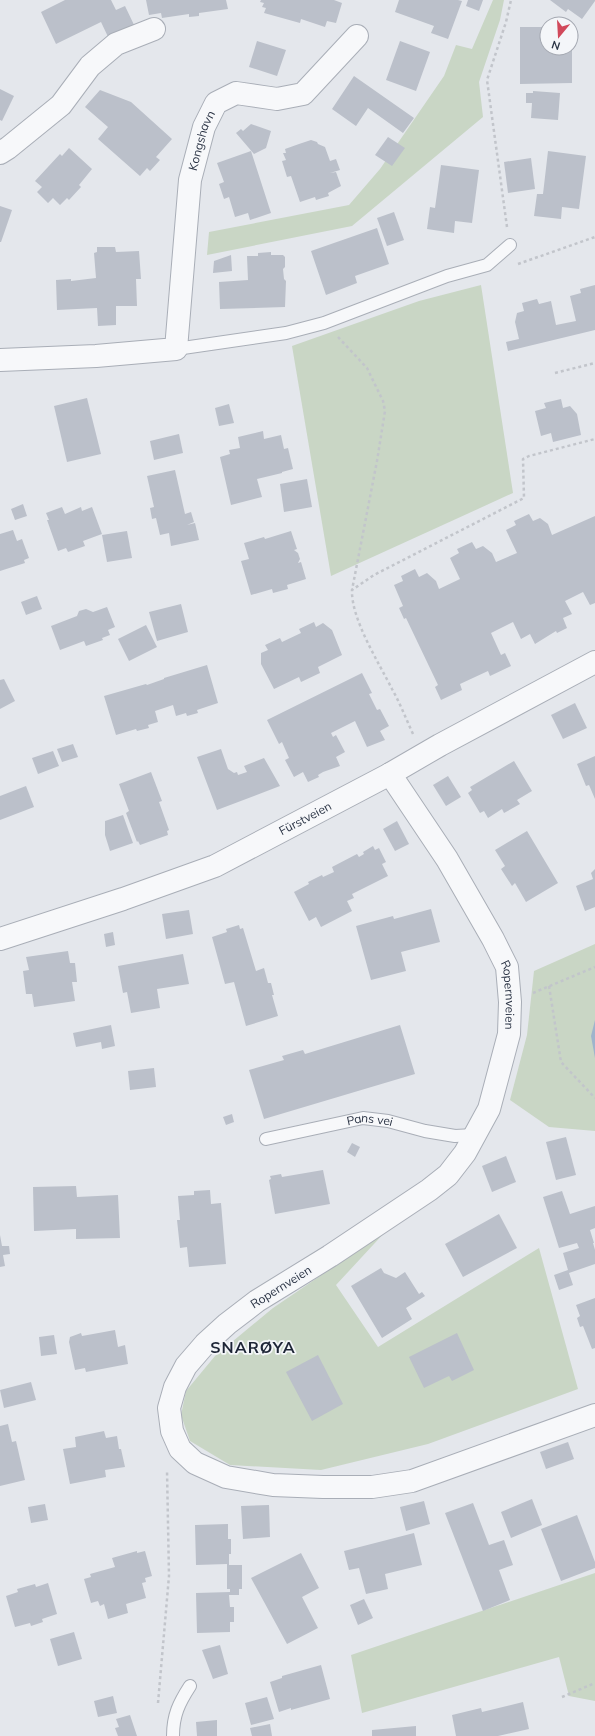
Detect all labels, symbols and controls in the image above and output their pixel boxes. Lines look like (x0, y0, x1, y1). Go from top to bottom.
north arrow (539, 16, 579, 56)
text: N (550, 38, 562, 53)
street label: Kongshavn (185, 108, 218, 172)
street label: Fürstveien (276, 798, 334, 838)
street label: Ropernveien (498, 958, 518, 1030)
street label: Pans vei (345, 1110, 395, 1129)
street label: Ropernveien (247, 1262, 314, 1311)
district label: SNARØYA (210, 1337, 296, 1357)

